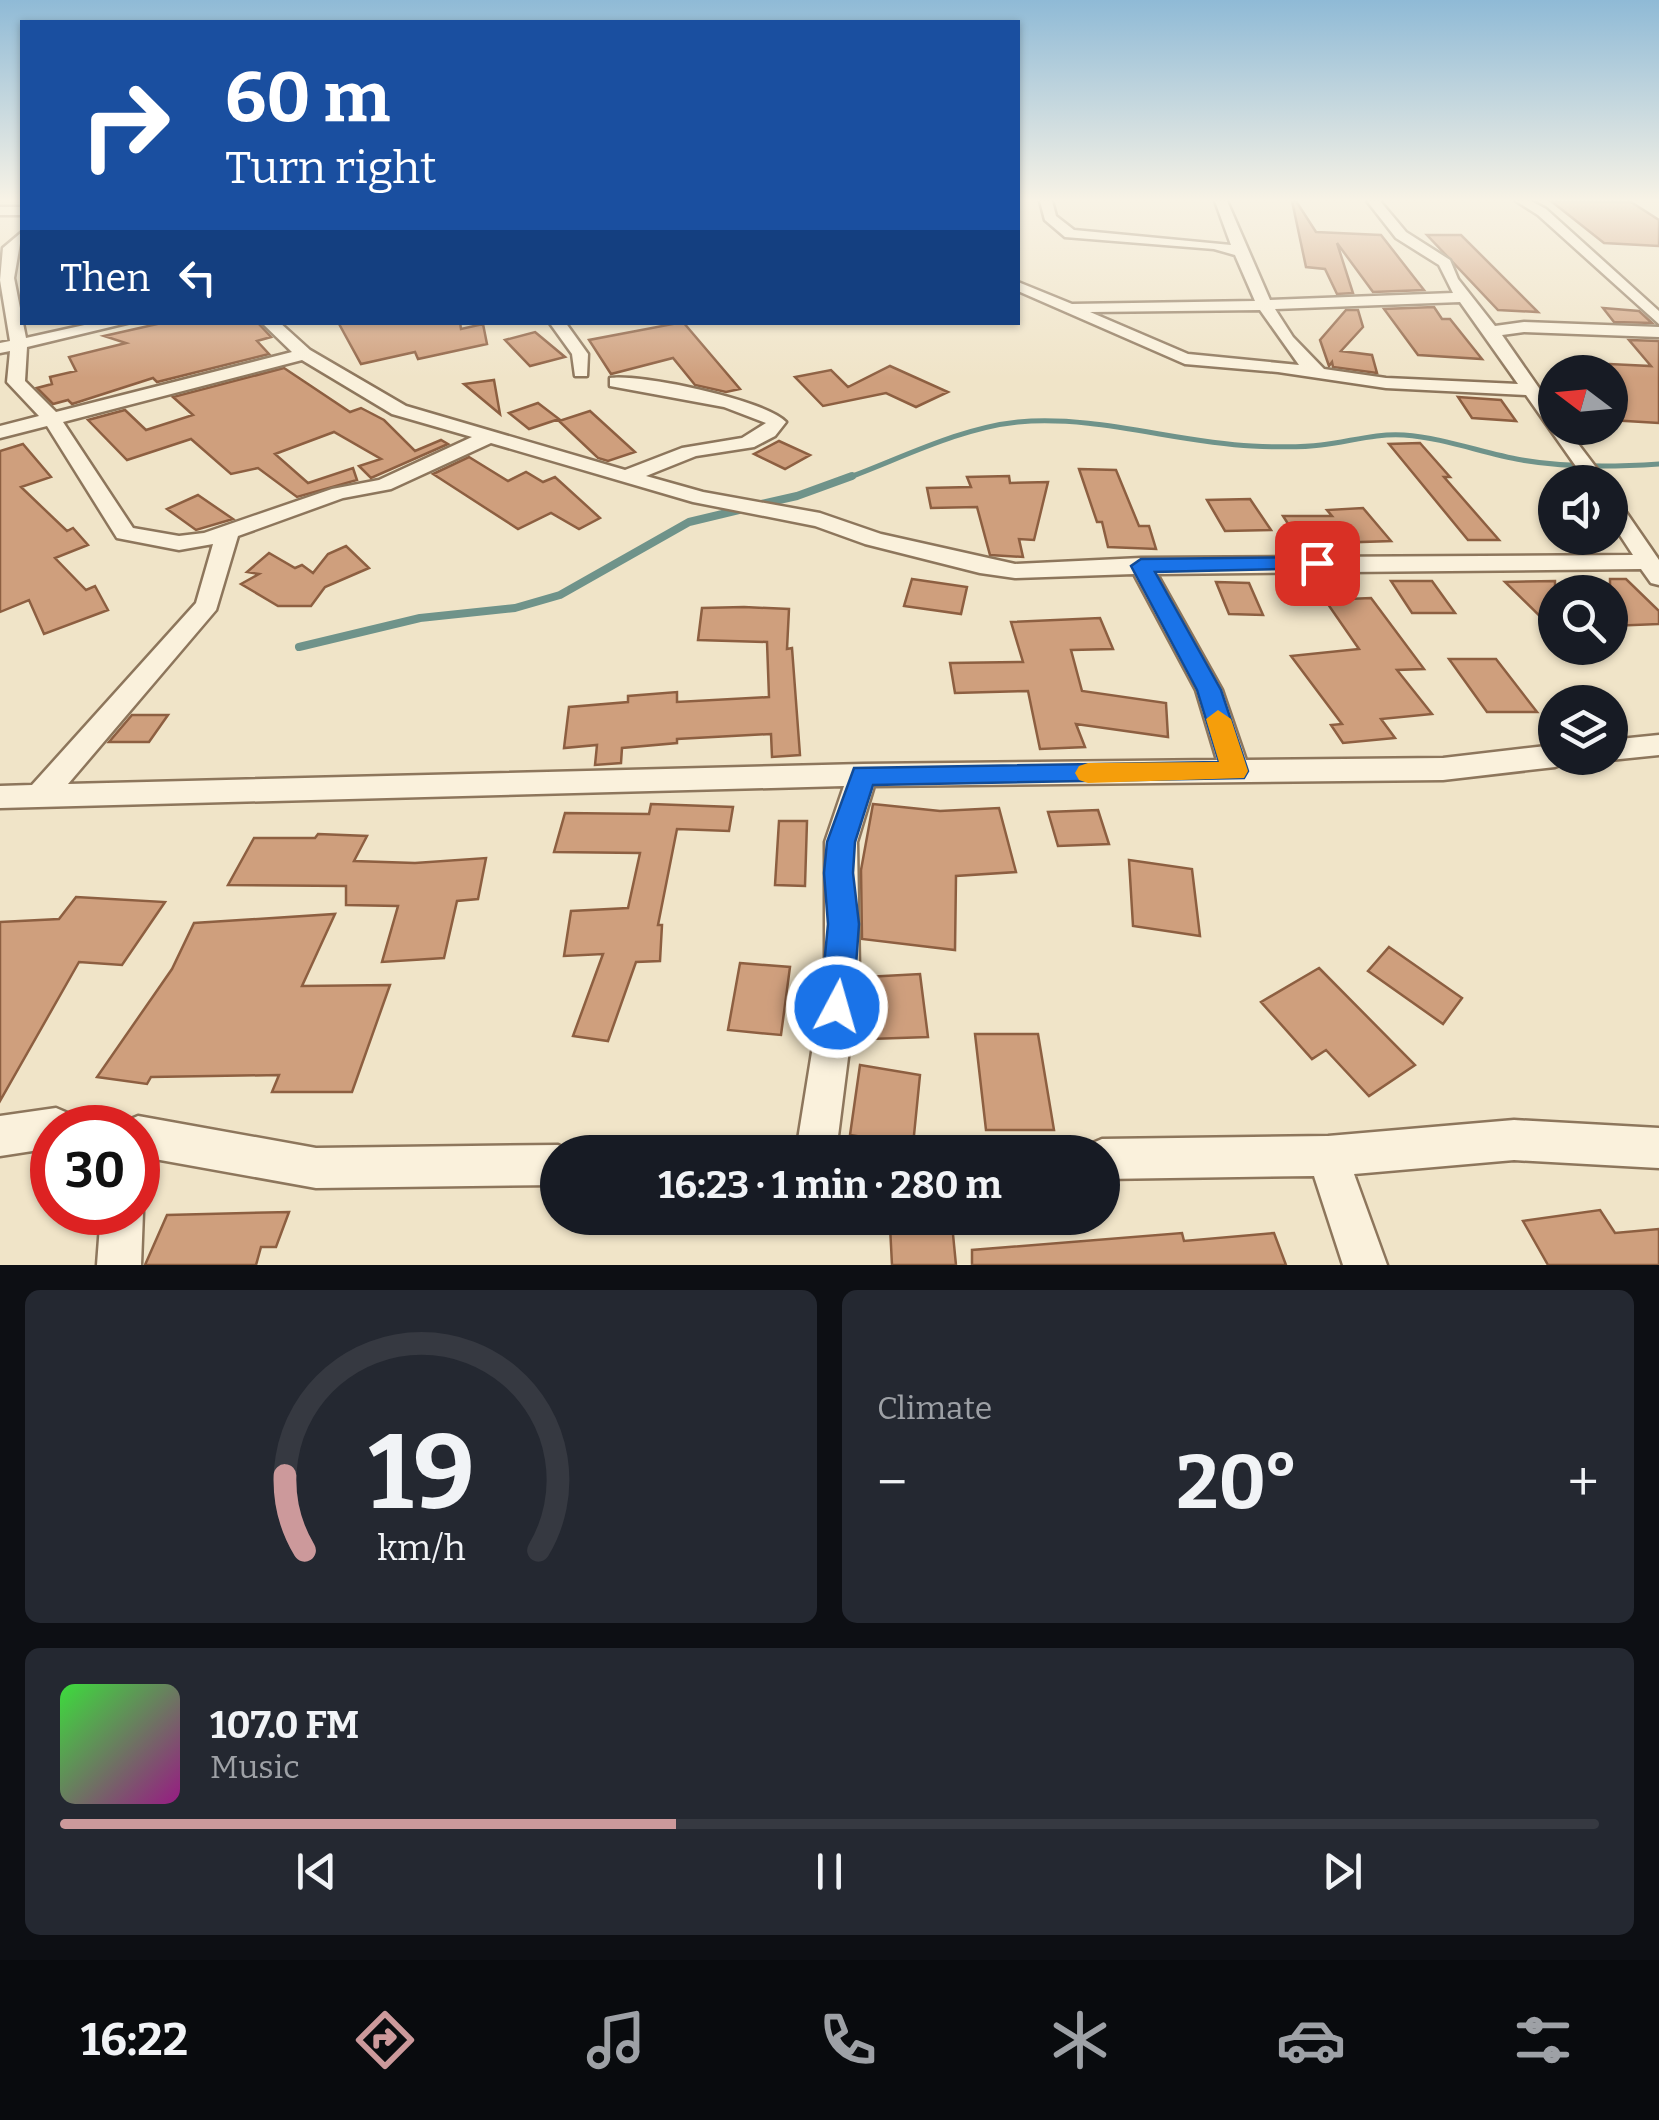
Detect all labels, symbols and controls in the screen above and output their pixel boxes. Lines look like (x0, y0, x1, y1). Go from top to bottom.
text: 60 m (225, 56, 390, 140)
icon: right (60, 60, 190, 190)
text: Turn right (225, 141, 437, 195)
icon: left (170, 250, 225, 305)
text: Then (60, 255, 150, 301)
north arrow (1538, 355, 1628, 445)
map controls (1538, 355, 1628, 775)
button: sound (1538, 465, 1628, 555)
pin (1275, 521, 1360, 606)
icon: arrive (1290, 536, 1345, 591)
button: search (1538, 575, 1628, 665)
button: layers (1538, 685, 1628, 775)
position arrow (785, 955, 889, 1059)
speed limit sign: 30 (30, 1105, 160, 1235)
text: 16:23 · 1 min · 280 m (658, 1162, 1002, 1208)
text: Climate (877, 1389, 992, 1427)
text: 19 (368, 1411, 474, 1536)
text: 20° (1176, 1438, 1299, 1528)
text: − (877, 1450, 907, 1516)
text: + (1568, 1450, 1599, 1516)
text: km/h (377, 1527, 465, 1569)
text: 107.0 FM (210, 1702, 359, 1748)
text: Music (210, 1748, 300, 1786)
icon: previous (289, 1844, 344, 1899)
icon: pause (802, 1844, 857, 1899)
icon: next (1315, 1844, 1370, 1899)
icon: directions (350, 2005, 420, 2075)
icon: music (581, 2005, 651, 2075)
icon: phone (813, 2005, 883, 2075)
icon: climate (1045, 2005, 1115, 2075)
icon: car (1276, 2005, 1346, 2075)
icon: filters (1508, 2005, 1578, 2075)
text: 16:22 (81, 2013, 188, 2067)

